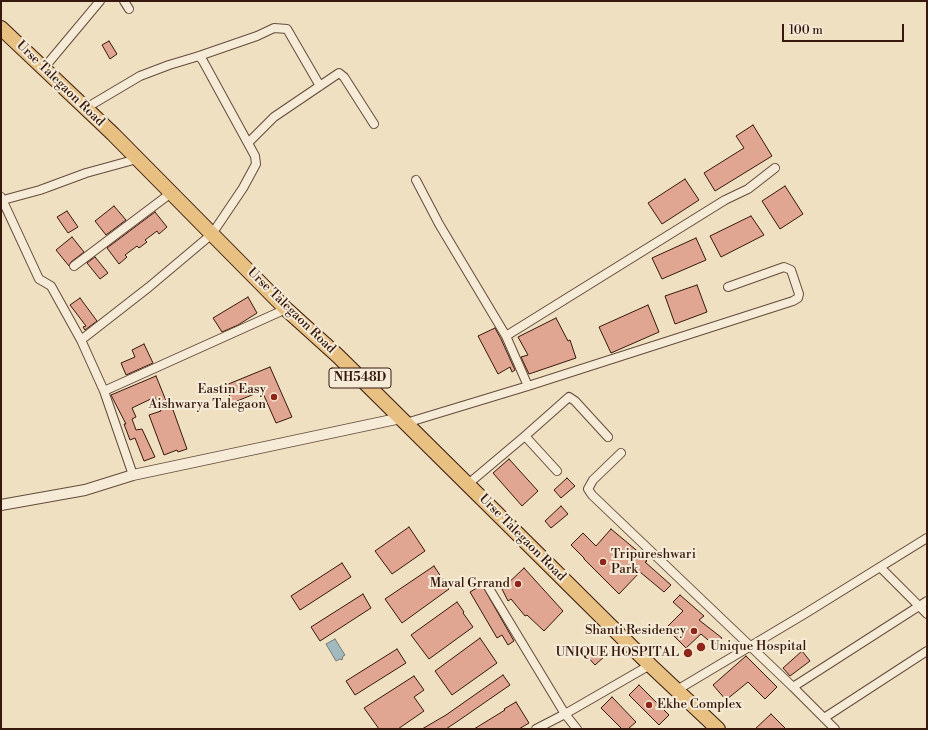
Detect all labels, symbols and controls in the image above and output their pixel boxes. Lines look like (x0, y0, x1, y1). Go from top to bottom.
scale bar (784, 16, 906, 42)
text: 100 m (789, 23, 823, 38)
street label: Urse Talegaon Road (13, 38, 107, 130)
street label: Urse Talegaon Road (244, 265, 338, 357)
road number: NH548D (329, 368, 391, 388)
place label: Eastin Easy Aishwarya Talegaon (148, 382, 266, 413)
marker: Eastin Easy Aishwarya Talegaon (269, 392, 279, 402)
street label: Urse Talegaon Road (475, 491, 569, 585)
place label: Tripureshwari Park (611, 547, 696, 578)
marker: Tripureshwari Park (598, 557, 608, 567)
place label: Maval Grrand (430, 576, 510, 592)
marker: Maval Grrand (513, 579, 523, 589)
place label: Shanti Residency (585, 623, 686, 639)
marker: Shanti Residency (689, 626, 699, 636)
place label: Unique Hospital (710, 639, 806, 655)
marker: Unique Hospital (695, 641, 707, 653)
place label: UNIQUE HOSPITAL (556, 645, 679, 661)
marker: UNIQUE HOSPITAL (682, 647, 694, 659)
place label: Ekhe Complex (657, 697, 742, 713)
marker: Ekhe Complex (644, 700, 654, 710)

